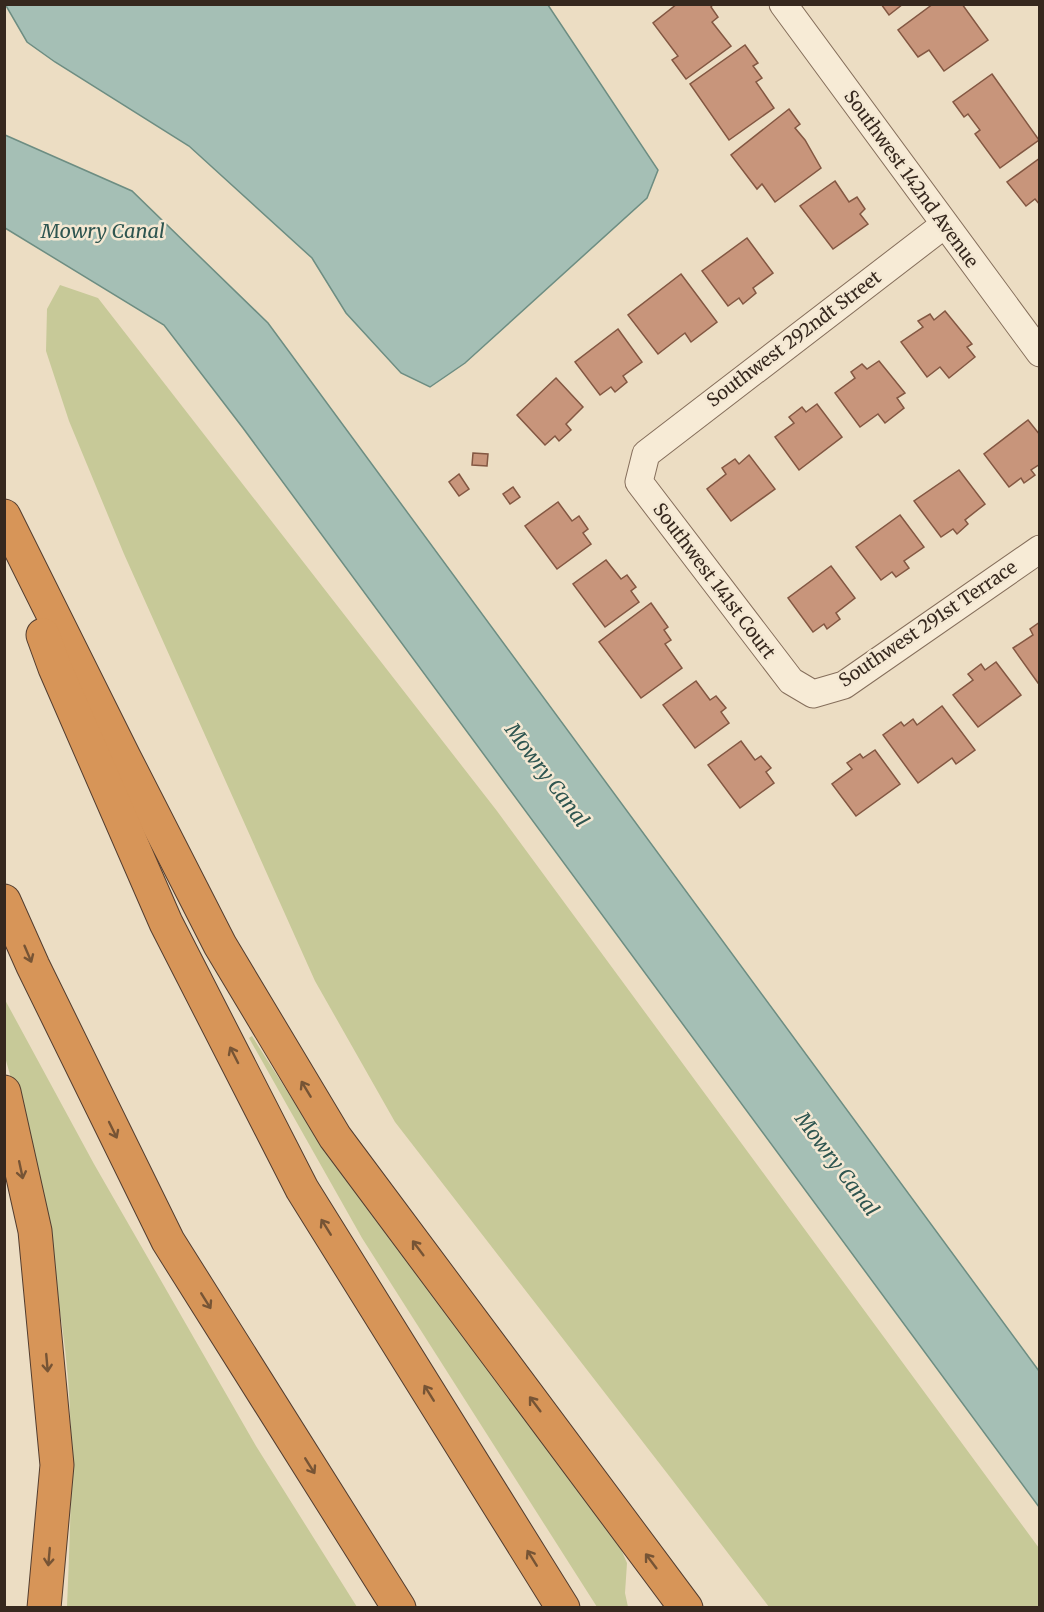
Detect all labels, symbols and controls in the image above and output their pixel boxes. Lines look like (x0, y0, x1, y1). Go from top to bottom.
street label: Southwest 142nd Avenue (839, 85, 984, 272)
water label: Mowry Canal (40, 218, 165, 243)
street label: Southwest 292ndt Street (702, 265, 885, 412)
street label: Southwest 141st Court (648, 498, 781, 663)
street label: Southwest 291st Terrace (834, 555, 1021, 692)
water label: Mowry Canal (500, 717, 595, 832)
one-way arrow (23, 945, 34, 963)
one-way arrow (227, 1047, 239, 1065)
one-way arrow (300, 1081, 312, 1098)
water label: Mowry Canal (790, 1106, 885, 1221)
one-way arrow (108, 1120, 120, 1138)
one-way arrow (16, 1160, 28, 1179)
one-way arrow (319, 1219, 331, 1236)
one-way arrow (412, 1240, 425, 1256)
one-way arrow (200, 1292, 212, 1309)
one-way arrow (42, 1353, 53, 1372)
one-way arrow (423, 1385, 435, 1401)
one-way arrow (529, 1397, 541, 1413)
one-way arrow (304, 1457, 316, 1474)
one-way arrow (43, 1547, 54, 1567)
one-way arrow (526, 1550, 538, 1567)
one-way arrow (645, 1553, 658, 1569)

